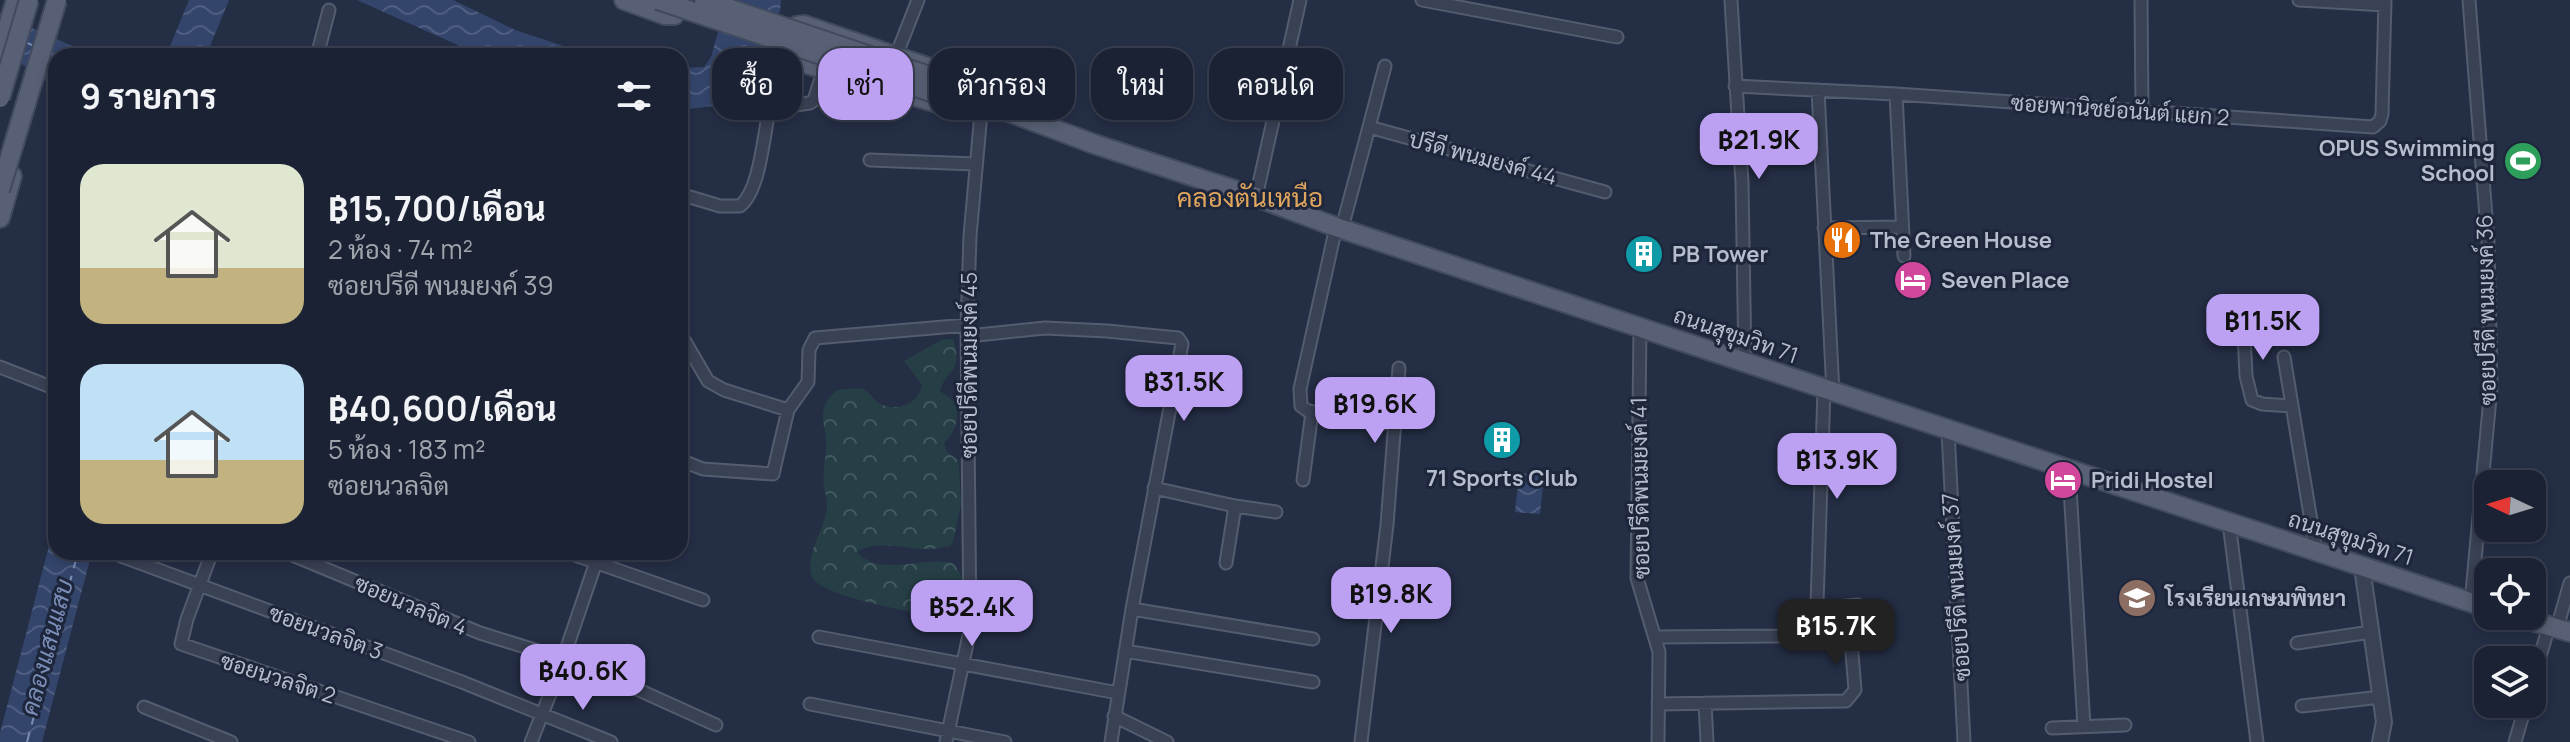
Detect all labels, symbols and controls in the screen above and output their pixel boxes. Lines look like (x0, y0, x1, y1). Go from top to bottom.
chip: ซื้อ (712, 48, 802, 120)
chip: เช่า (818, 48, 913, 120)
chip: ตัวกรอง (929, 48, 1075, 120)
chip: ใหม่ (1091, 48, 1193, 120)
chip: คอนโด (1209, 48, 1343, 120)
text: 9 รายการ (80, 73, 217, 119)
icon: filters (612, 74, 656, 118)
street label: ซอยพานิชย์อนันต์ แยก 2 (2010, 87, 2230, 133)
pin: ฿21.9K (1694, 113, 1824, 181)
text: ฿21.9K (1718, 121, 1800, 157)
street label: ปรีดี พนมยงค์ 44 (1406, 124, 1560, 192)
place label: OPUS Swimming School (2319, 133, 2495, 188)
sports icon: OPUS Swimming School (2502, 140, 2544, 182)
district label: คลองตันเหนือ (1177, 179, 1323, 215)
text: ฿15,700/เดือน (328, 185, 546, 231)
icon: home (144, 196, 240, 292)
street label: ซอยปรีดี พนมยงค์ 36 (2469, 214, 2503, 406)
restaurant icon: The Green House (1821, 219, 1863, 261)
place label: The Green House (1870, 225, 2052, 255)
text: 2 ห้อง · 74 m² (328, 231, 473, 267)
building icon: PB Tower (1623, 233, 1665, 275)
place label: PB Tower (1672, 239, 1769, 269)
hotel icon: Seven Place (1892, 259, 1934, 301)
place label: Seven Place (1941, 265, 2070, 295)
text: ซอยปรีดี พนมยงค์ 39 (328, 267, 554, 303)
street label: ซอยปรีดีพนมยงค์ 45 (954, 272, 984, 458)
pin: ฿11.5K (2198, 294, 2328, 362)
street label: ถนนสุขุมวิท 71 (1669, 300, 1802, 371)
text: ฿11.5K (2224, 302, 2302, 338)
pin: ฿31.5K (1119, 355, 1249, 423)
text: ฿31.5K (1143, 363, 1225, 399)
pin: ฿19.6K (1310, 377, 1440, 445)
text: ฿40,600/เดือน (328, 385, 557, 431)
text: ฿19.6K (1333, 385, 1417, 421)
icon: home (144, 396, 240, 492)
street label: ซอยปรีดีพนมยงค์ 41 (1623, 397, 1657, 579)
building icon: 71 Sports Club (1481, 419, 1523, 461)
text: 5 ห้อง · 183 m² (328, 431, 485, 467)
pin: ฿13.9K (1772, 433, 1902, 501)
text: ฿13.9K (1795, 441, 1879, 477)
hotel icon: Pridi Hostel (2042, 459, 2084, 501)
place label: 71 Sports Club (1426, 463, 1578, 493)
place label: Pridi Hostel (2091, 465, 2214, 495)
text: ซอยนวลจิต (328, 467, 449, 503)
north arrow (2474, 470, 2546, 542)
map controls (2474, 470, 2546, 718)
street label: ซอยปรีดี พนมยงค์ 37 (1934, 492, 1978, 682)
street label: ถนนสุขุมวิท 71 (2284, 504, 2417, 573)
button: locate (2474, 558, 2546, 630)
pin: ฿19.8K (1326, 567, 1456, 635)
street label: ซอยนวลจิต 4 (350, 568, 472, 642)
water label: คลองแสนแสบ (12, 575, 80, 719)
text: ฿19.8K (1349, 575, 1433, 611)
school or university icon: โรงเรียนเกษมพิทยา (2116, 577, 2158, 619)
pin: ฿52.4K (907, 580, 1037, 648)
place label: โรงเรียนเกษมพิทยา (2163, 583, 2346, 613)
text: ฿52.4K (929, 588, 1015, 624)
street label: ซอยนวลจิต 3 (265, 598, 387, 666)
pin: ฿15.7K (1771, 599, 1901, 667)
text: ฿15.7K (1796, 607, 1876, 643)
pin: ฿40.6K (518, 644, 648, 712)
street label: ซอยนวลจิต 2 (216, 645, 340, 711)
button: layers (2474, 646, 2546, 718)
text: ฿40.6K (538, 652, 628, 688)

